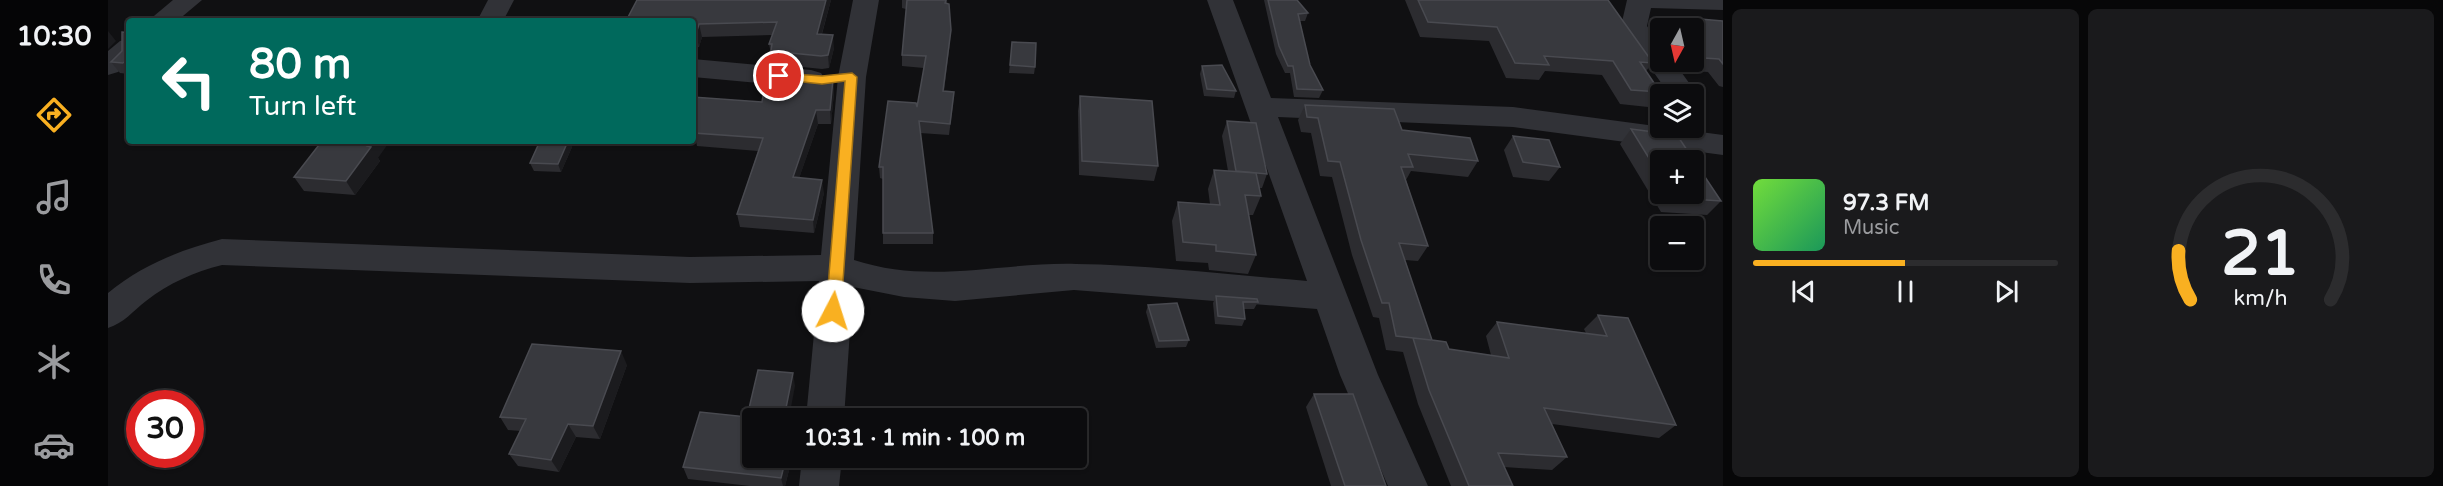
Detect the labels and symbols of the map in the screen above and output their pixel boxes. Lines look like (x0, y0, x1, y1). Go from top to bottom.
north arrow (1650, 18, 1704, 72)
pin (753, 50, 804, 101)
position arrow (801, 279, 865, 343)
speed limit sign: 30 (126, 390, 204, 468)

